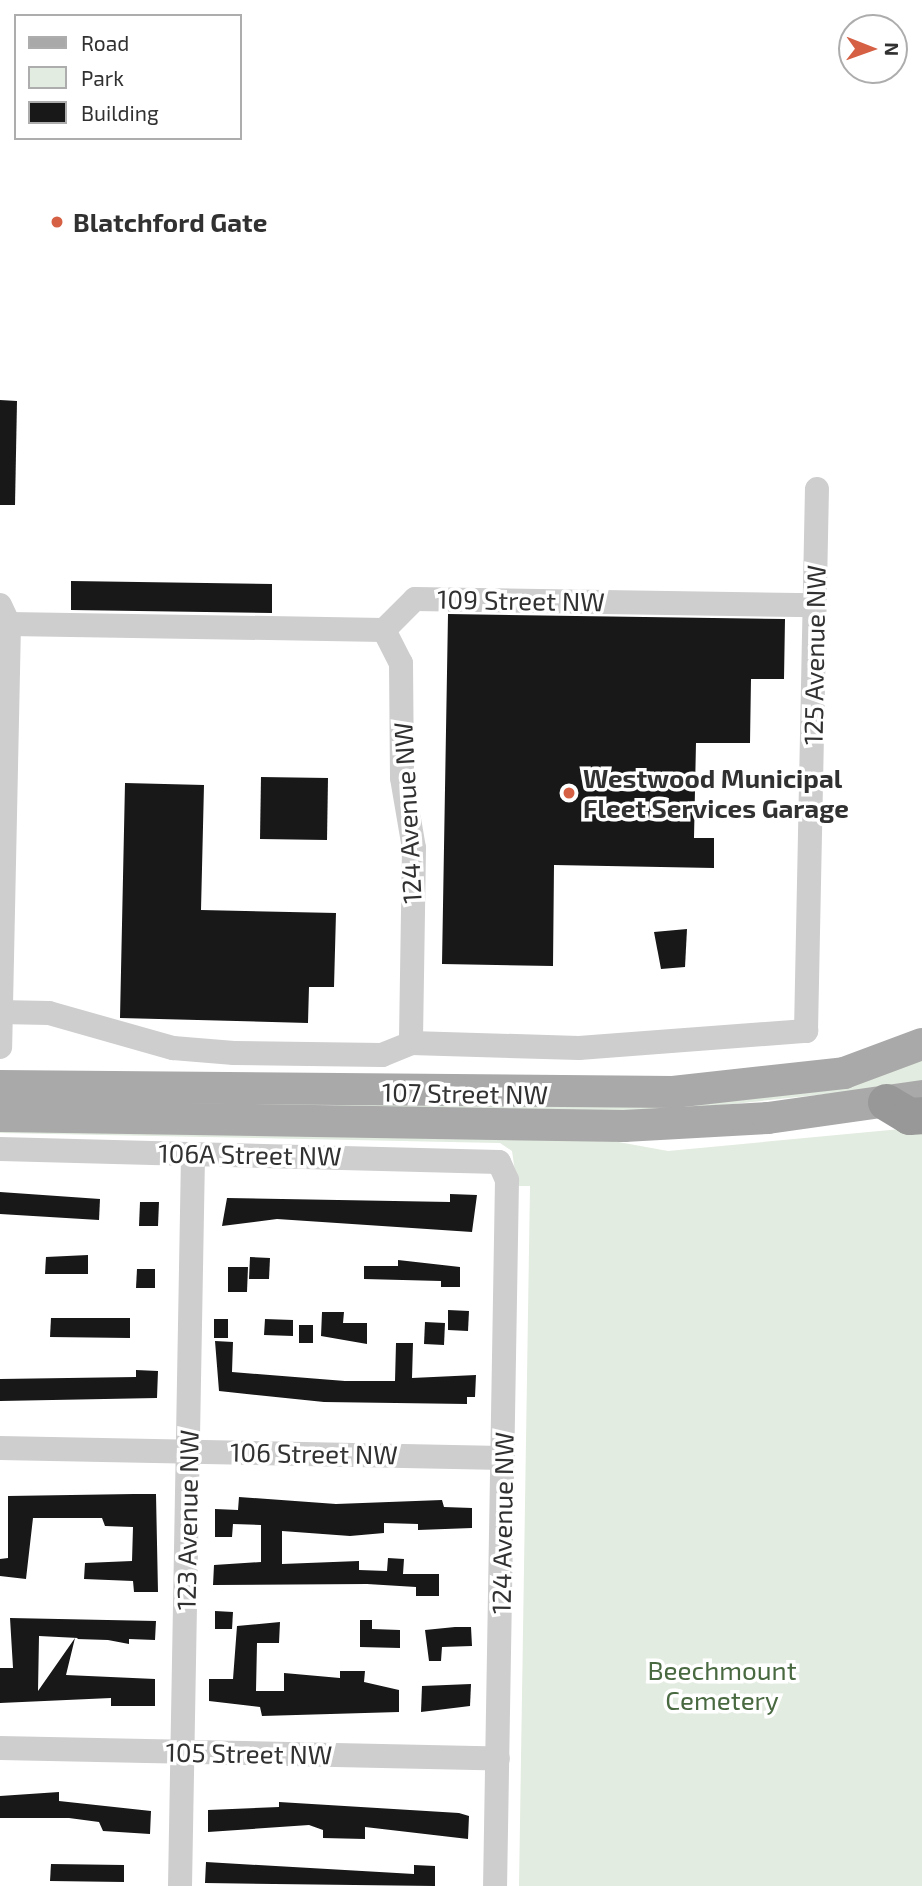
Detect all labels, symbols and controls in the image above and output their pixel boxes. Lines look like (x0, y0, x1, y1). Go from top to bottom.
legend (14, 14, 242, 140)
north arrow (838, 14, 908, 84)
text: Road (81, 30, 129, 55)
text: N (881, 42, 904, 56)
text: Park (81, 65, 124, 90)
text: Building (81, 100, 159, 125)
place label: Blatchford Gate (73, 206, 267, 238)
marker: Blatchford Gate (47, 212, 67, 232)
street label: 125 Avenue NW (797, 564, 831, 746)
street label: 109 Street NW (437, 583, 605, 617)
street label: 124 Avenue NW (387, 721, 427, 905)
place label: Westwood Municipal Fleet Services Garage (583, 762, 849, 824)
marker: Westwood Municipal Fleet Services Garage (561, 785, 577, 801)
street label: 107 Street NW (382, 1076, 548, 1110)
street label: 106A Street NW (158, 1137, 342, 1171)
street label: 123 Avenue NW (170, 1429, 204, 1611)
street label: 124 Avenue NW (485, 1431, 519, 1615)
street label: 106 Street NW (230, 1436, 398, 1470)
park label: Beechmount Cemetery (647, 1654, 797, 1716)
street label: 105 Street NW (165, 1736, 333, 1770)

